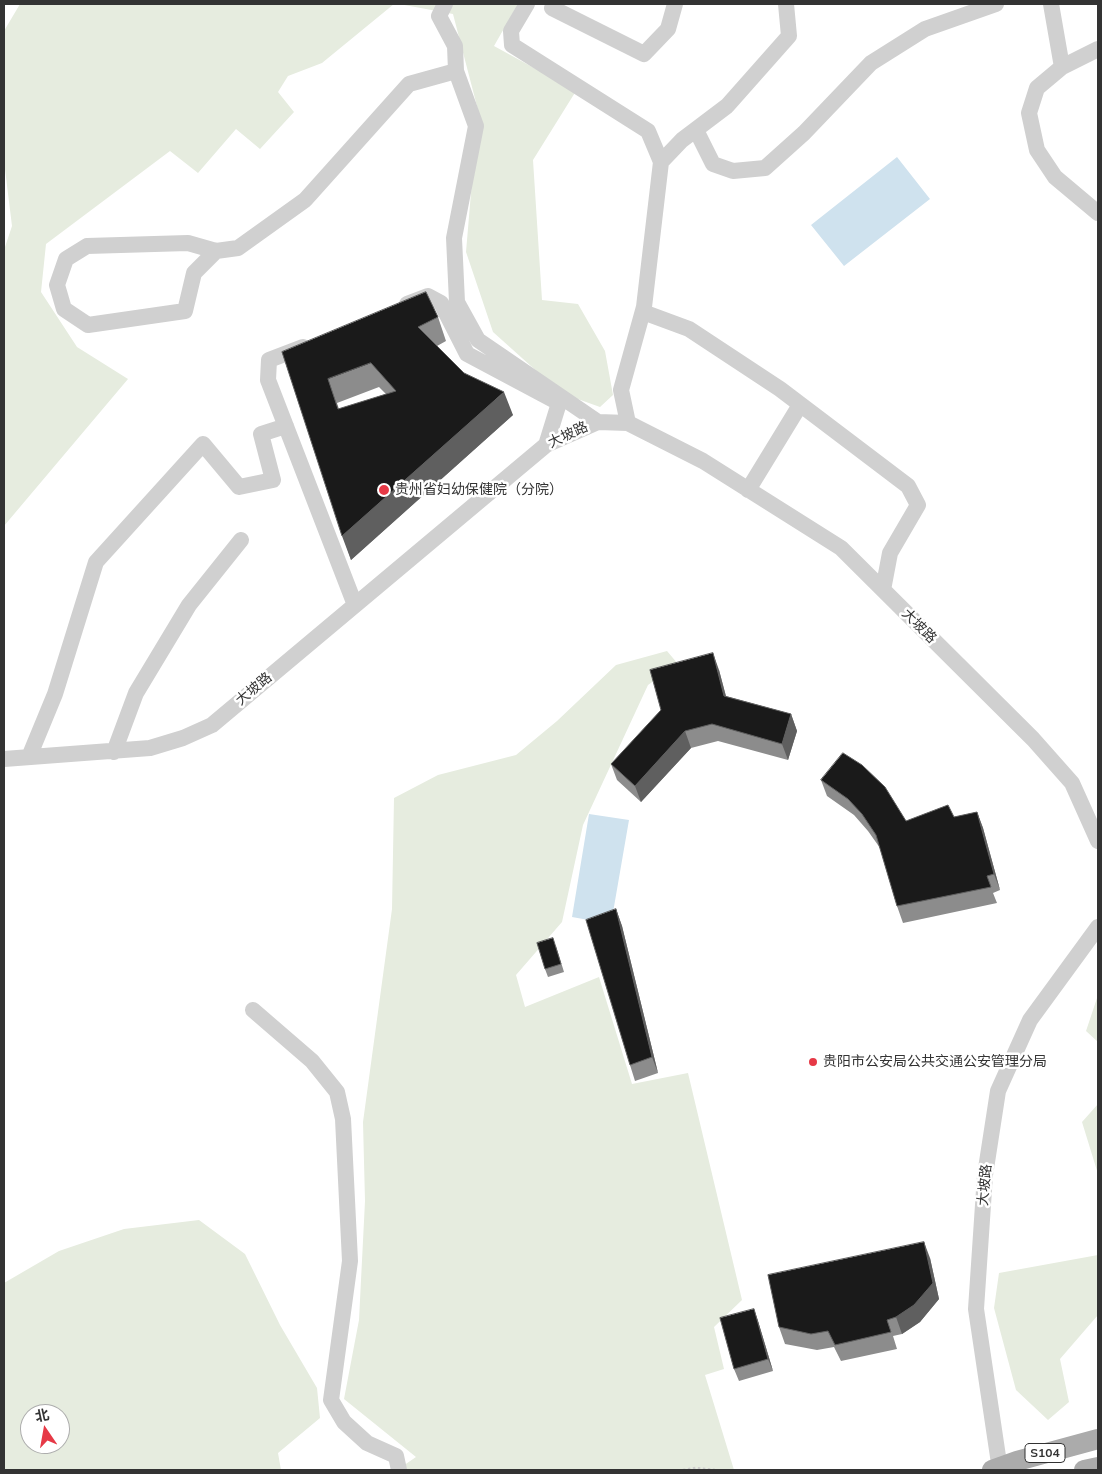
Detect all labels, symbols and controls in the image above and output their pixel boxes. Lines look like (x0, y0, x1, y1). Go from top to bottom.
street label: 大坡路 (545, 419, 591, 451)
place label: 贵州省妇幼保健院（分院） (395, 482, 563, 498)
marker: 贵州省妇幼保健院（分院） (377, 483, 391, 497)
street label: 大坡路 (898, 605, 940, 647)
street label: 大坡路 (233, 669, 275, 709)
place label: 贵阳市公安局公共交通公安管理分局 (823, 1054, 1047, 1070)
marker: 贵阳市公安局公共交通公安管理分局 (807, 1056, 819, 1068)
street label: 大坡路 (975, 1163, 995, 1207)
north arrow (20, 1404, 70, 1454)
text: 北 (33, 1405, 51, 1426)
road number: S104 (1025, 1444, 1065, 1462)

